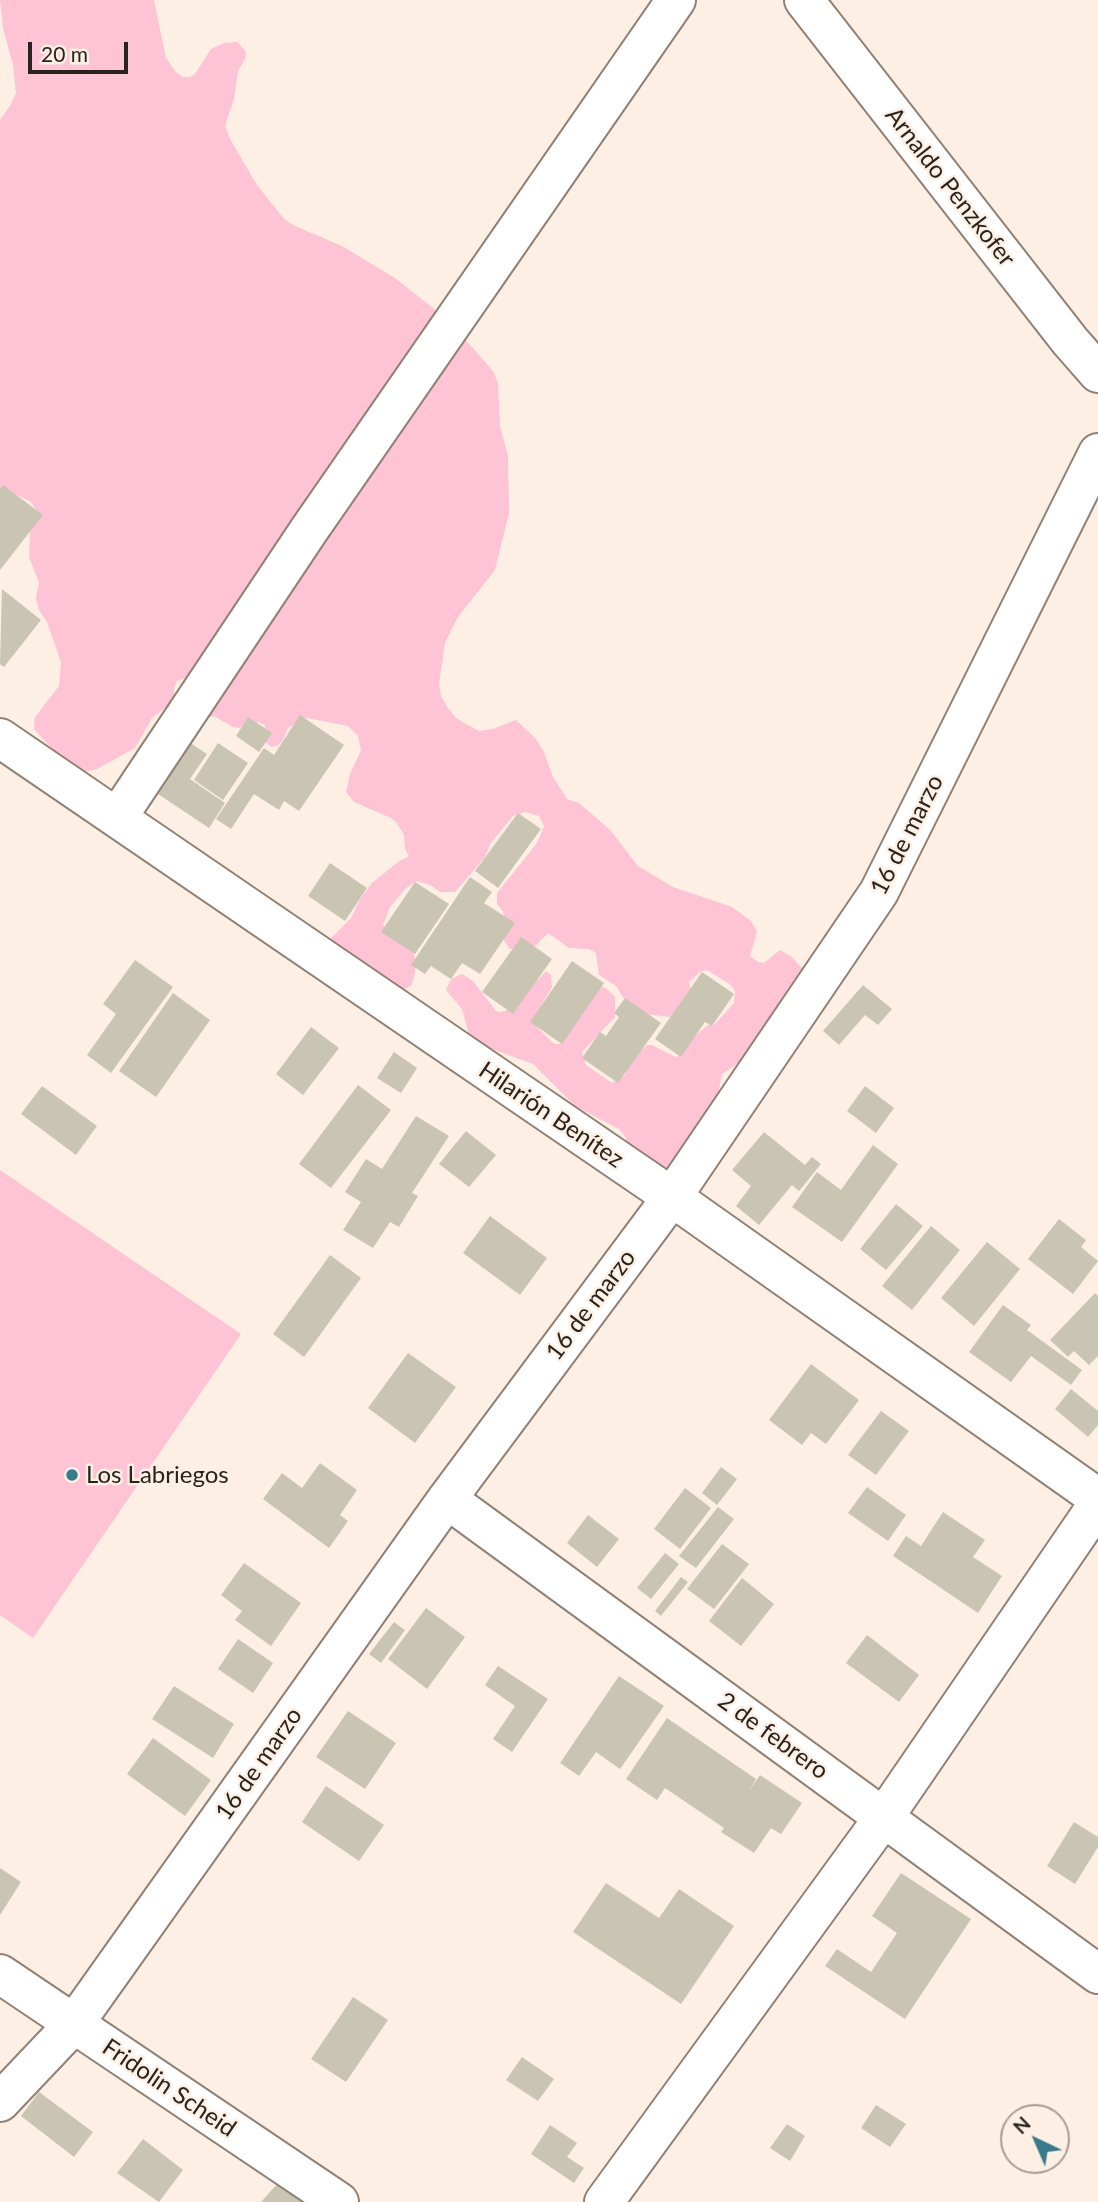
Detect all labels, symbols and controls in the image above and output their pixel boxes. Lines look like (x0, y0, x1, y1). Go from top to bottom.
scale bar (32, 28, 131, 72)
text: 20 m (41, 41, 88, 66)
street label: Arnaldo Penzkofer (879, 102, 1021, 272)
street label: 16 de marzo (864, 770, 950, 900)
street label: Hilarión Benítez (473, 1056, 629, 1174)
street label: 16 de marzo (540, 1244, 642, 1366)
place label: Los Labriegos (86, 1461, 229, 1489)
marker: Los Labriegos (64, 1467, 80, 1483)
street label: 2 de febrero (712, 1686, 834, 1786)
street label: 16 de marzo (210, 1702, 308, 1826)
street label: Fridolin Scheid (97, 2033, 241, 2143)
north arrow (1000, 2104, 1070, 2174)
text: N (1008, 2112, 1035, 2138)

